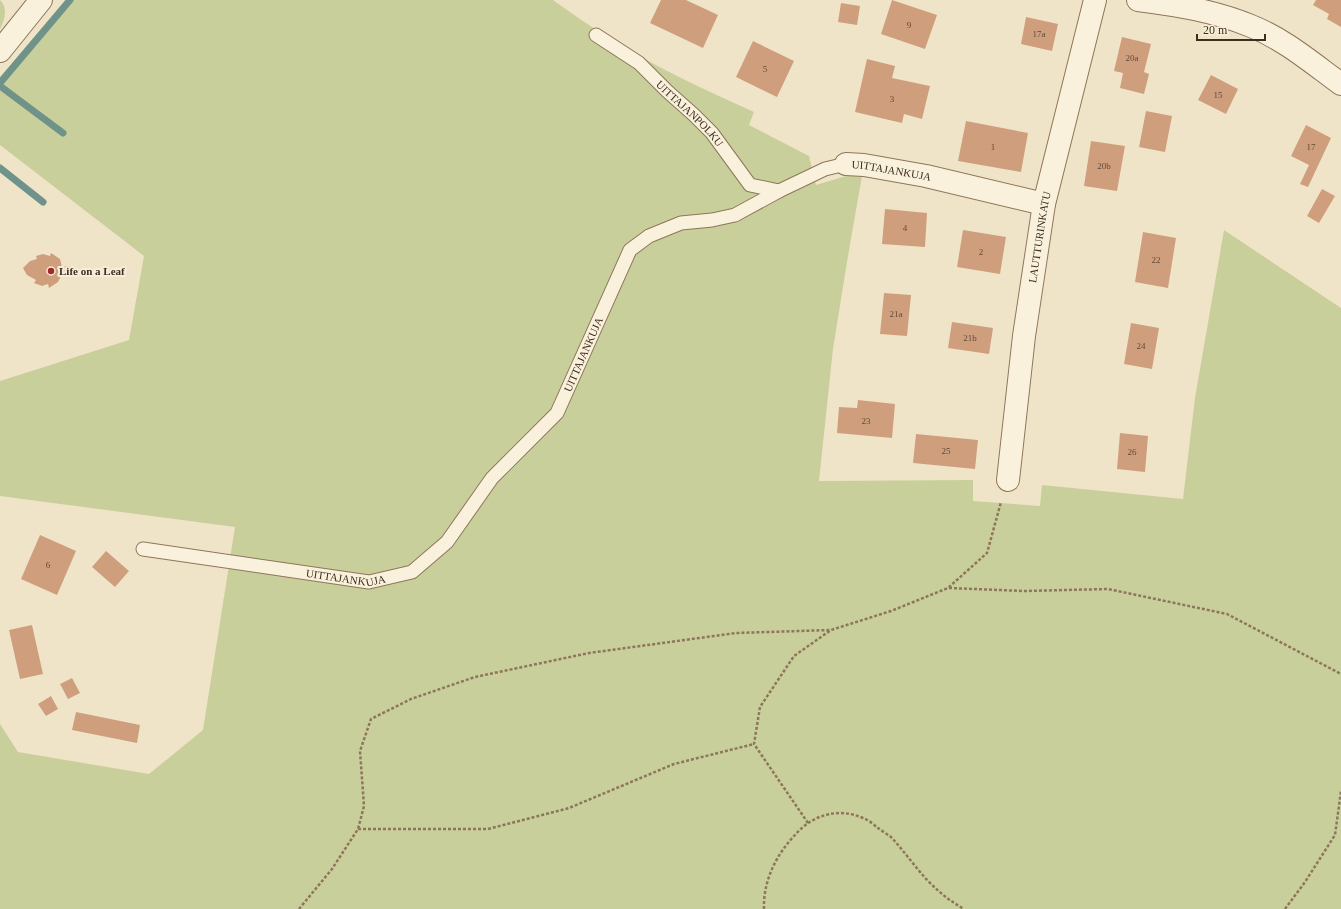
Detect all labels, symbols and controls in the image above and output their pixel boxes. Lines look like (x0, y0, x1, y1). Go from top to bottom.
scale bar (1197, 16, 1265, 42)
house number: 9 (907, 20, 912, 30)
text: 20 m (1203, 23, 1228, 37)
house number: 17a (1033, 29, 1046, 39)
house number: 20a (1126, 53, 1139, 63)
house number: 5 (763, 64, 768, 74)
street label: UITTAJANPOLKU (654, 78, 726, 149)
house number: 15 (1214, 90, 1223, 100)
house number: 3 (890, 94, 895, 104)
house number: 1 (991, 142, 995, 152)
house number: 17 (1307, 142, 1316, 152)
street label: UITTAJANKUJA (851, 158, 933, 183)
house number: 20b (1097, 161, 1111, 171)
street label: LAUTTURINKATU (1026, 190, 1053, 284)
house number: 4 (903, 223, 908, 233)
house number: 2 (979, 247, 983, 257)
house number: 22 (1152, 255, 1161, 265)
place label: Life on a Leaf (59, 265, 125, 277)
marker: Life on a Leaf (46, 266, 56, 276)
house number: 21a (890, 309, 903, 319)
street label: UITTAJANKUJA (561, 315, 605, 394)
house number: 21b (963, 333, 977, 343)
house number: 24 (1137, 341, 1146, 351)
house number: 23 (862, 416, 871, 426)
house number: 25 (942, 446, 951, 456)
house number: 26 (1128, 447, 1137, 457)
house number: 6 (46, 560, 51, 570)
street label: UITTAJANKUJA (305, 567, 387, 589)

